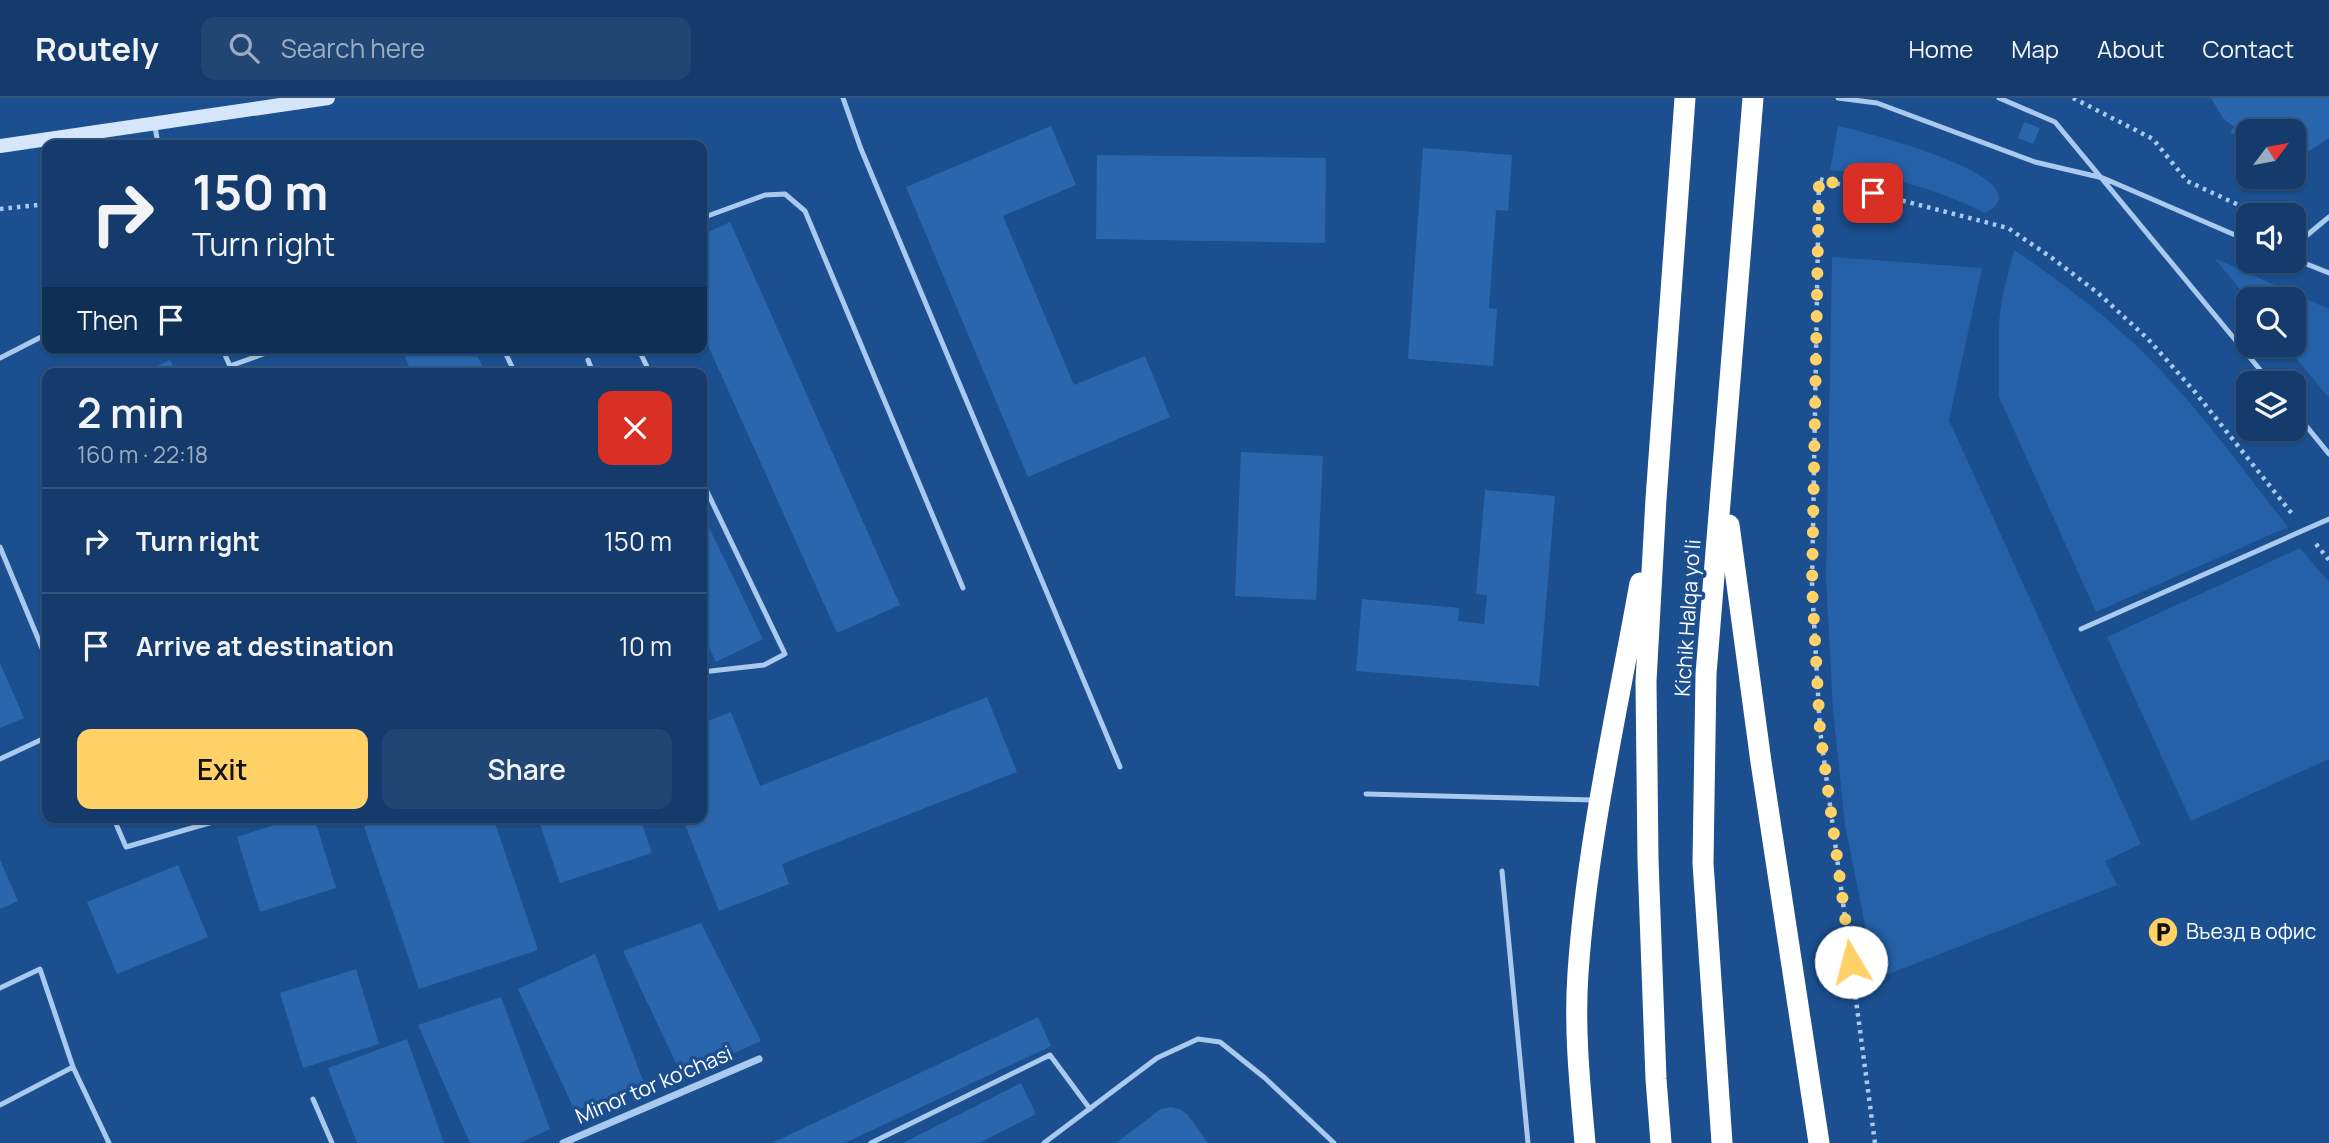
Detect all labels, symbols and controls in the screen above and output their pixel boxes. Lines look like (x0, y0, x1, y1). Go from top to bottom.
search box (201, 17, 691, 80)
text: Routely (35, 26, 159, 71)
icon: search (225, 29, 263, 67)
text: Search here (281, 30, 425, 66)
text: Home (1908, 32, 1973, 65)
text: Map (2011, 32, 2059, 65)
text: About (2097, 32, 2165, 65)
text: Contact (2203, 32, 2294, 65)
north arrow (2236, 119, 2306, 189)
map controls (2236, 119, 2306, 441)
text: 150 m (192, 158, 328, 225)
pin (1843, 163, 1903, 223)
icon: right (77, 168, 168, 259)
icon: arrive (1854, 174, 1892, 212)
button: sound (2236, 203, 2306, 273)
text: Turn right (192, 222, 335, 266)
button: search (2236, 287, 2306, 357)
icon: arrive (152, 301, 190, 339)
text: Then (77, 302, 138, 338)
button: layers (2236, 371, 2306, 441)
text: 2 min (77, 383, 184, 441)
button: close (598, 391, 672, 465)
text: 160 m · 22:18 (77, 438, 208, 470)
icon: right (77, 522, 115, 560)
text: Turn right (136, 523, 260, 559)
text: 150 m (604, 523, 672, 559)
street label: Kichik Halqa yo'li (1668, 538, 1706, 698)
icon: arrive (77, 627, 115, 665)
text: Arrive at destination (136, 628, 394, 664)
text: 10 m (619, 628, 672, 664)
button: Exit (77, 729, 368, 809)
button: Share (382, 729, 672, 809)
parking icon: Въезд в офис (2146, 915, 2180, 949)
place label: Въезд в офис (2186, 917, 2316, 945)
position arrow (1814, 925, 1888, 999)
street label: Minor tor ko'chasi (571, 1038, 736, 1130)

